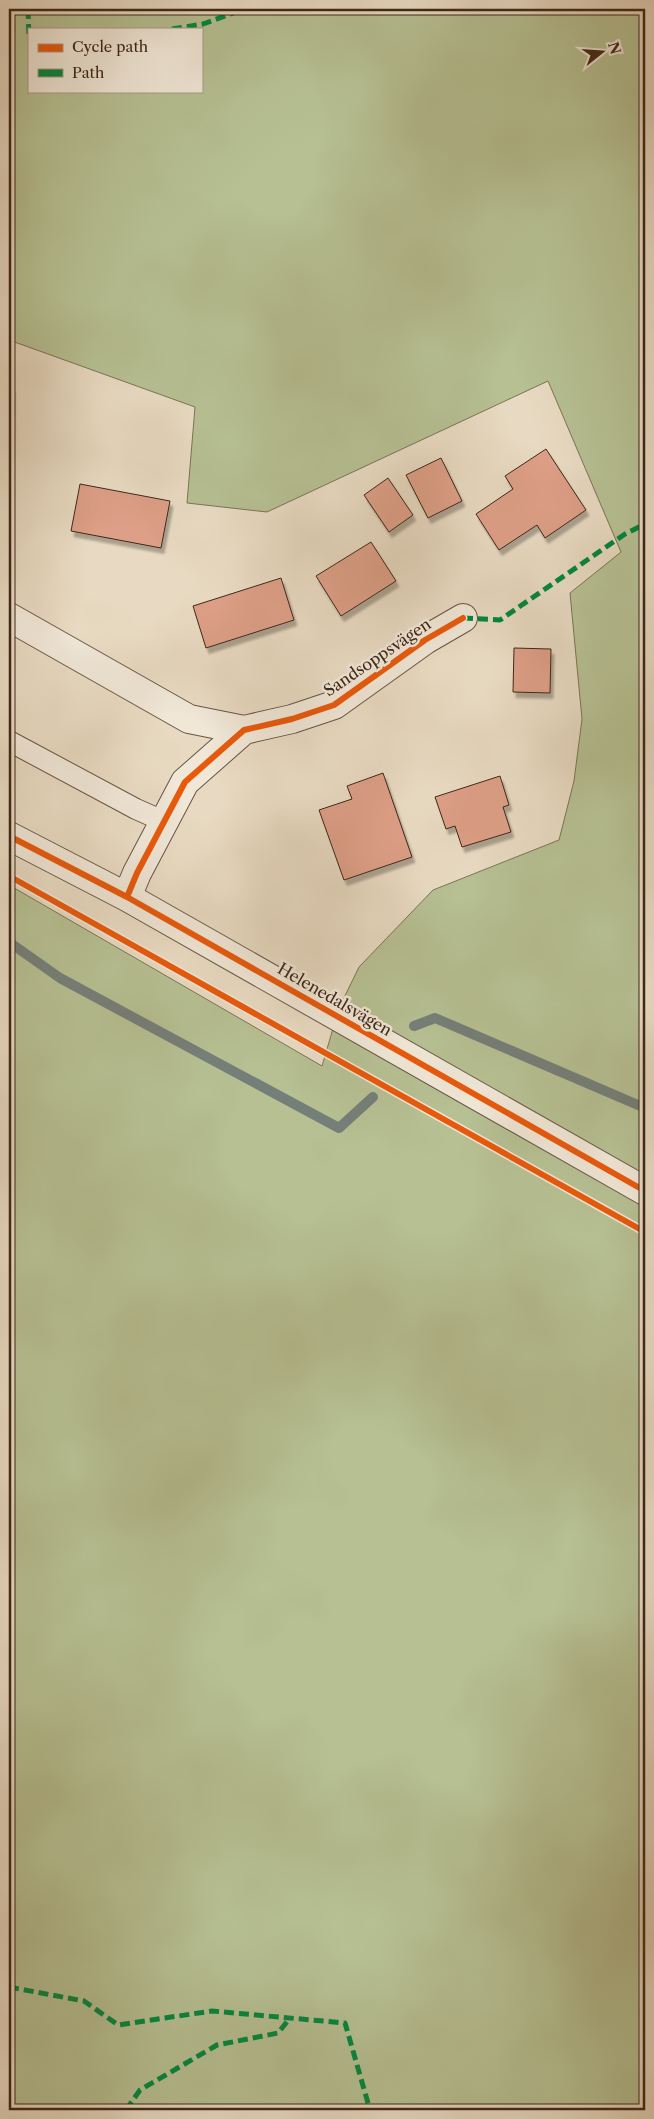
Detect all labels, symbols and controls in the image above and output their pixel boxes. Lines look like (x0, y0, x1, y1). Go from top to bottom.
legend (28, 28, 202, 92)
north arrow (576, 28, 626, 78)
text: Cycle path (72, 37, 149, 56)
text: N (604, 40, 625, 57)
text: Path (72, 63, 105, 82)
street label: Sandsoppsvägen (320, 614, 434, 700)
street label: Helenedalsvägen (274, 958, 396, 1040)

